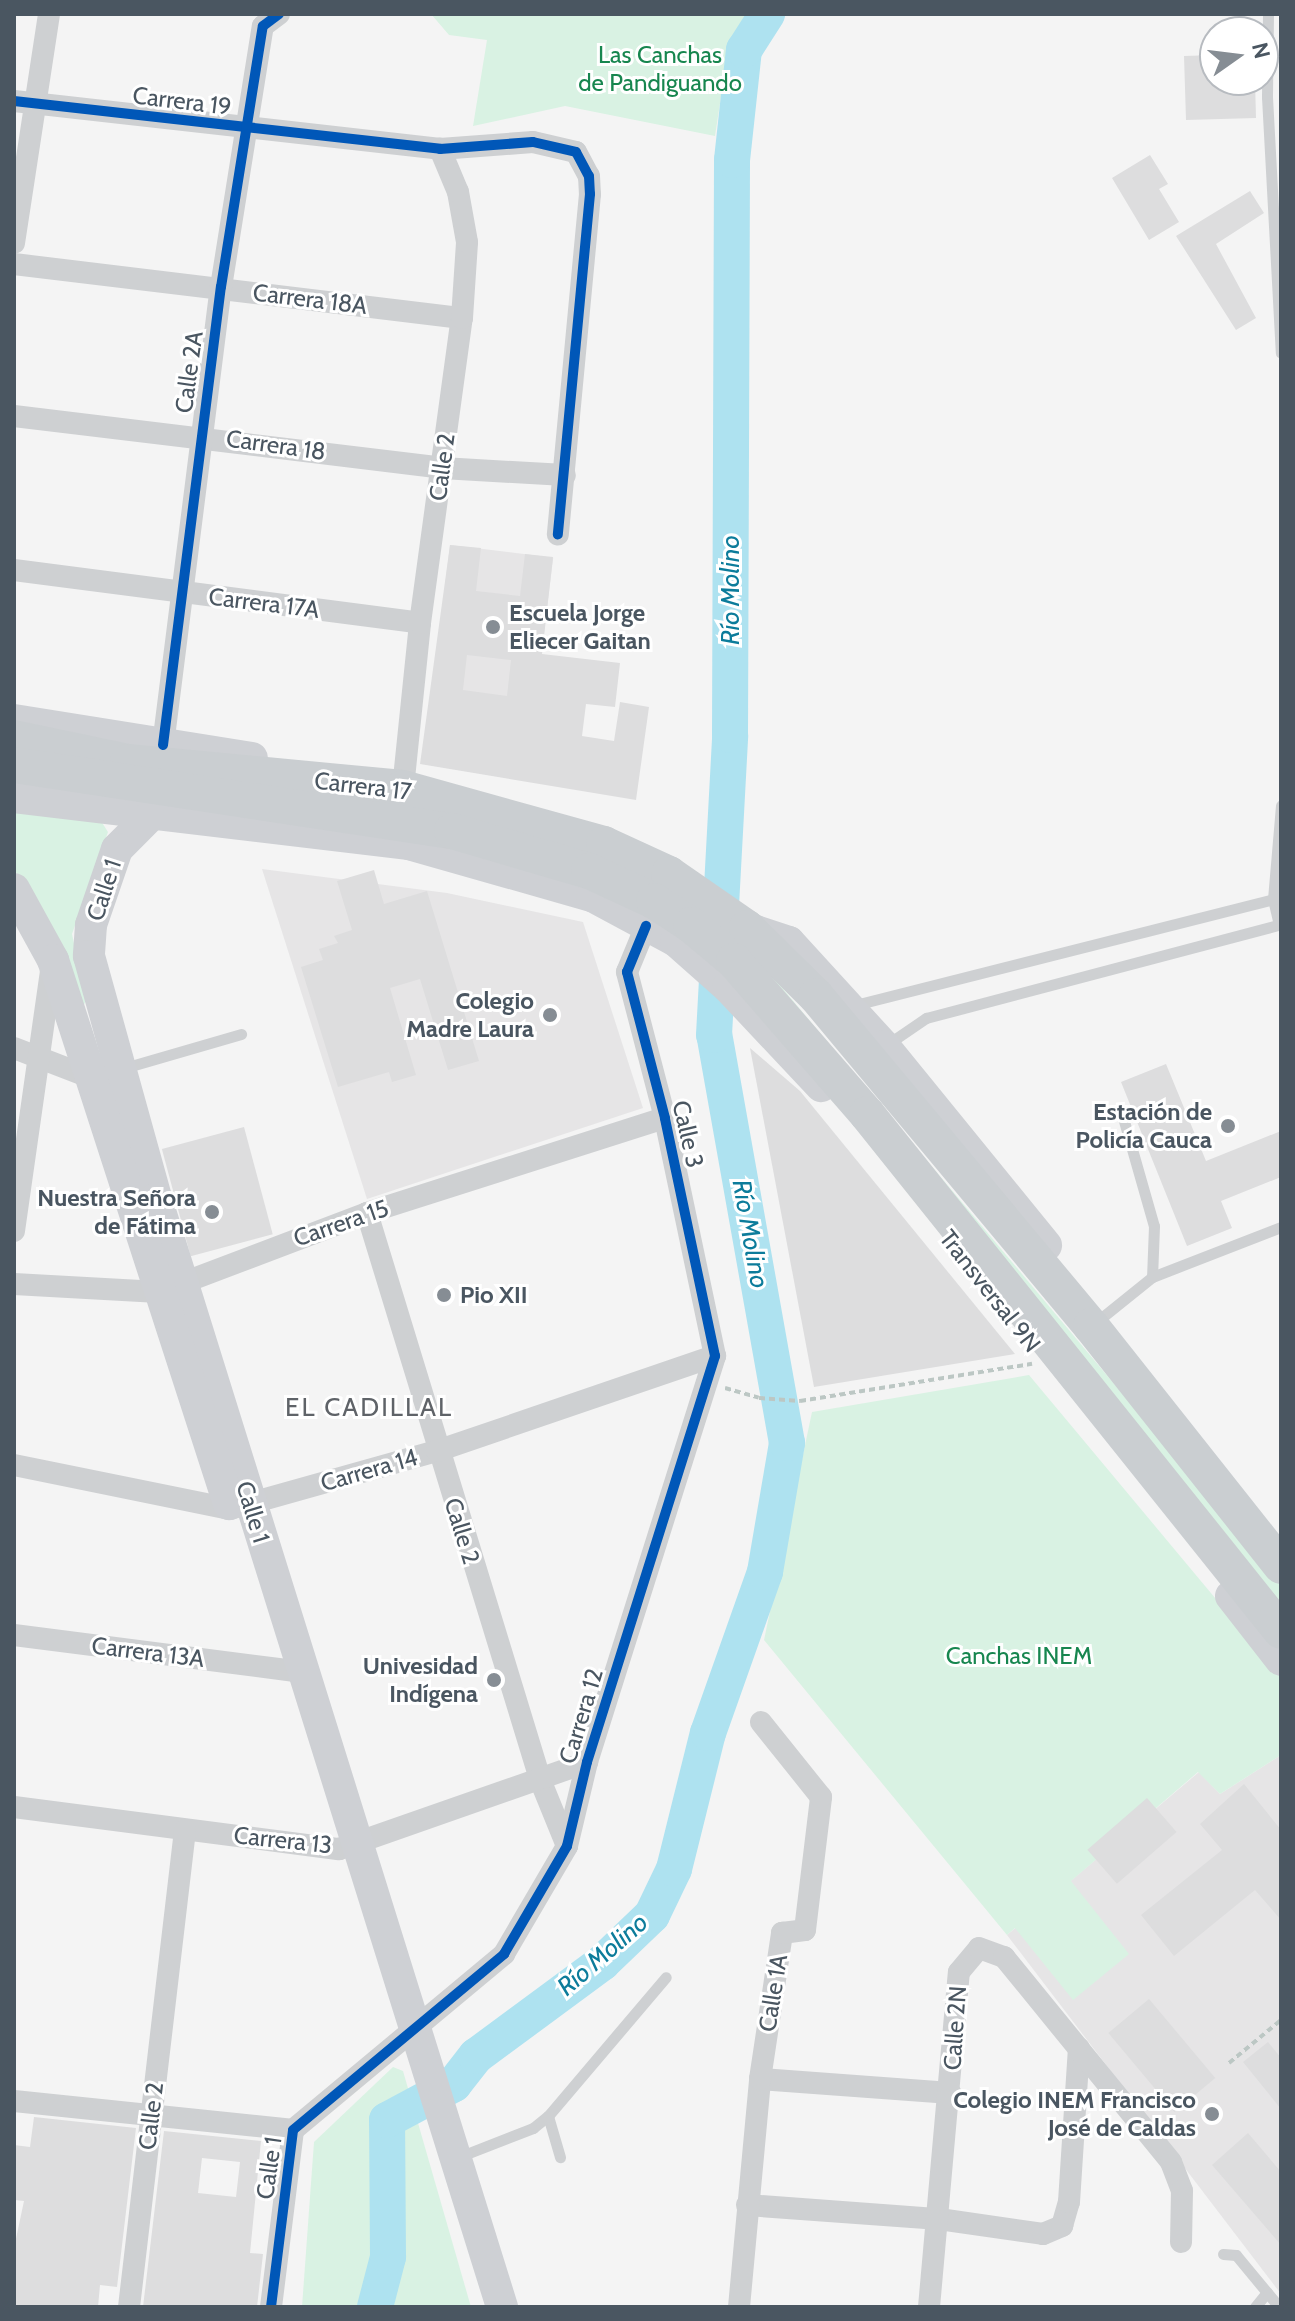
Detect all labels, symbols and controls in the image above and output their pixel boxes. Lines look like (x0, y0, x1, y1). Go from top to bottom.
north arrow (1199, 16, 1279, 96)
text: N (1246, 40, 1276, 61)
park label: Las Canchas de Pandiguando (578, 41, 742, 97)
street label: Carrera 19 (131, 81, 233, 121)
street label: Carrera 18A (251, 278, 369, 320)
street label: Calle 2A (169, 329, 209, 415)
street label: Carrera 18 (224, 424, 328, 466)
street label: Calle 2 (423, 431, 461, 503)
water label: Río Molino (715, 535, 747, 645)
street label: Carrera 17A (207, 582, 321, 624)
place label: Escuela Jorge Eliecer Gaitan (509, 599, 651, 655)
marker: Escuela Jorge Eliecer Gaitan (484, 618, 502, 636)
street label: Carrera 17 (313, 766, 413, 806)
street label: Calle 1 (81, 856, 127, 924)
place label: Colegio Madre Laura (406, 987, 534, 1043)
marker: Colegio Madre Laura (541, 1006, 559, 1024)
street label: Calle 3 (666, 1098, 710, 1170)
place label: Estación de Policía Cauca (1076, 1098, 1212, 1154)
marker: Estación de Policía Cauca (1219, 1117, 1237, 1135)
water label: Río Molino (725, 1177, 775, 1291)
place label: Nuestra Señora de Fátima (37, 1184, 196, 1240)
street label: Carrera 15 (290, 1193, 392, 1253)
marker: Nuestra Señora de Fátima (203, 1203, 221, 1221)
street label: Transversal 9N (933, 1224, 1047, 1358)
place label: Pio XII (460, 1281, 528, 1309)
marker: Pio XII (435, 1286, 453, 1304)
district label: EL CADILLAL (285, 1392, 453, 1424)
street label: Carrera 14 (317, 1442, 421, 1498)
street label: Calle 1 (230, 1478, 276, 1546)
street label: Calle 2 (438, 1494, 486, 1568)
street label: Carrera 13A (90, 1631, 206, 1673)
park label: Canchas INEM (946, 1642, 1092, 1670)
place label: Univesidad Indígena (363, 1652, 478, 1708)
street label: Carrera 12 (553, 1665, 609, 1767)
marker: Univesidad Indígena (485, 1671, 503, 1689)
street label: Carrera 13 (232, 1821, 334, 1859)
water label: Río Molino (551, 1907, 655, 2003)
street label: Calle 1A (753, 1952, 793, 2034)
street label: Calle 2N (938, 1985, 972, 2071)
street label: Calle 2 (133, 2081, 169, 2151)
place label: Colegio INEM Francisco José de Caldas (953, 2086, 1196, 2142)
marker: Colegio INEM Francisco José de Caldas (1203, 2105, 1221, 2123)
street label: Calle 1 (250, 2135, 288, 2201)

